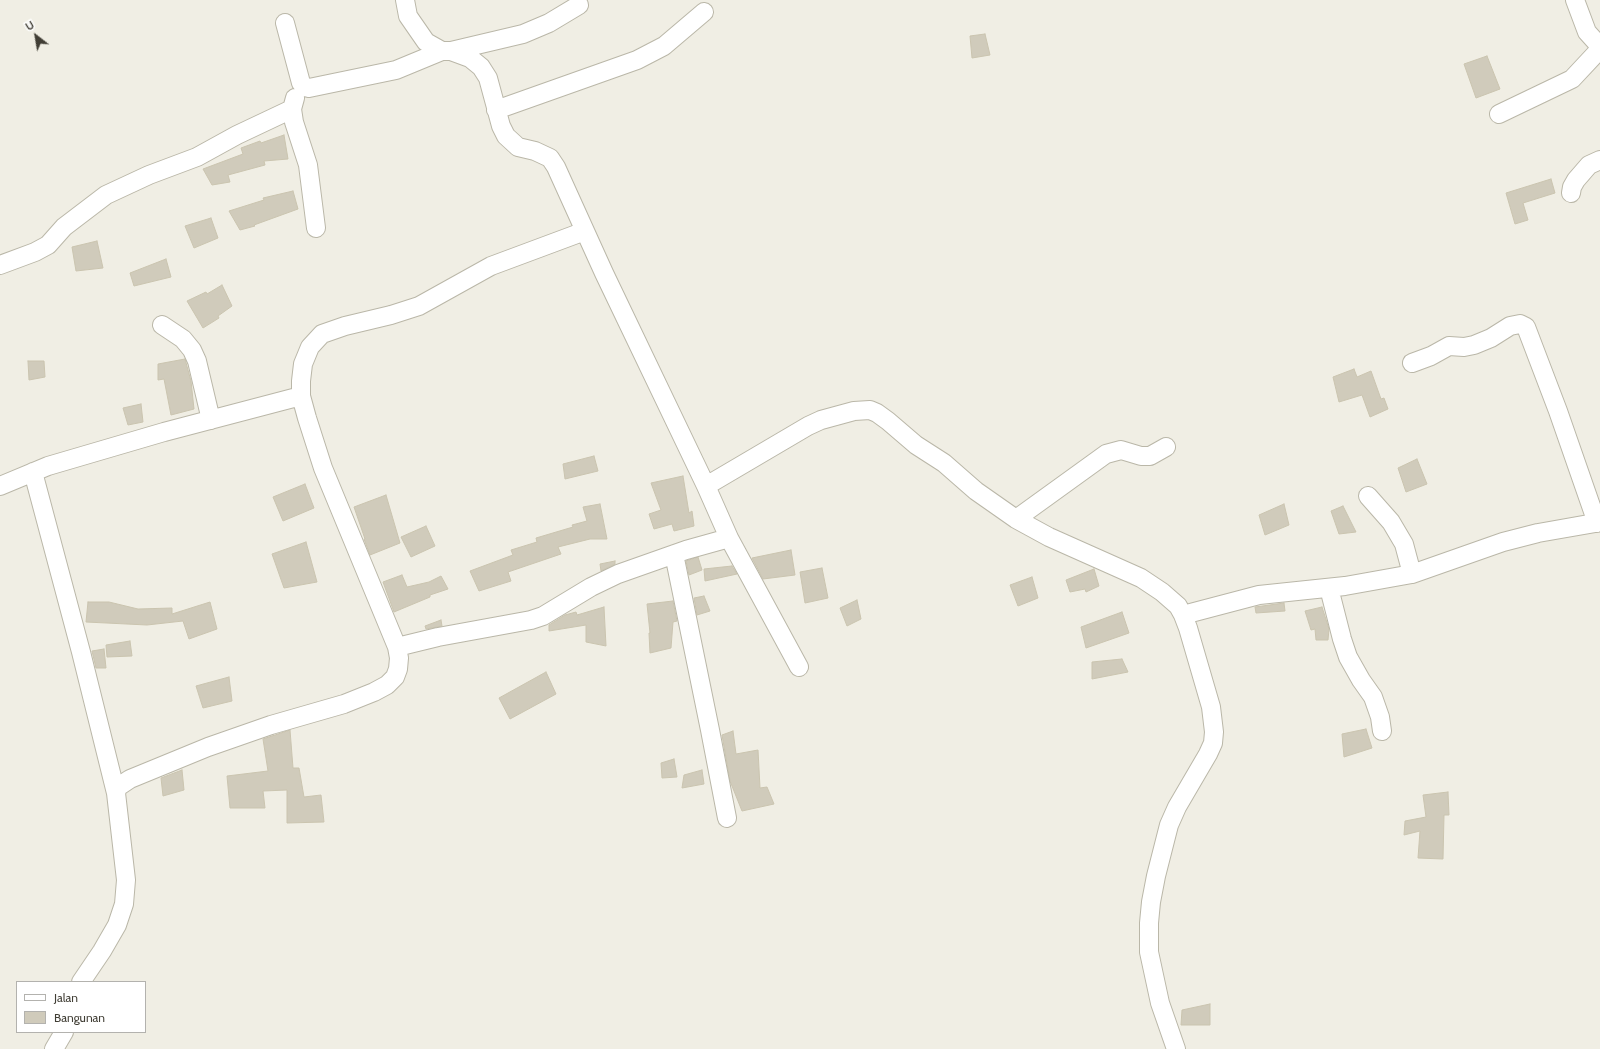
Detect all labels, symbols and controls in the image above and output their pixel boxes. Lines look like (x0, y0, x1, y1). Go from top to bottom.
north arrow (16, 16, 56, 56)
text: U (23, 18, 37, 34)
legend (16, 981, 146, 1033)
text: Jalan (54, 990, 78, 1005)
text: Bangunan (54, 1010, 105, 1025)

